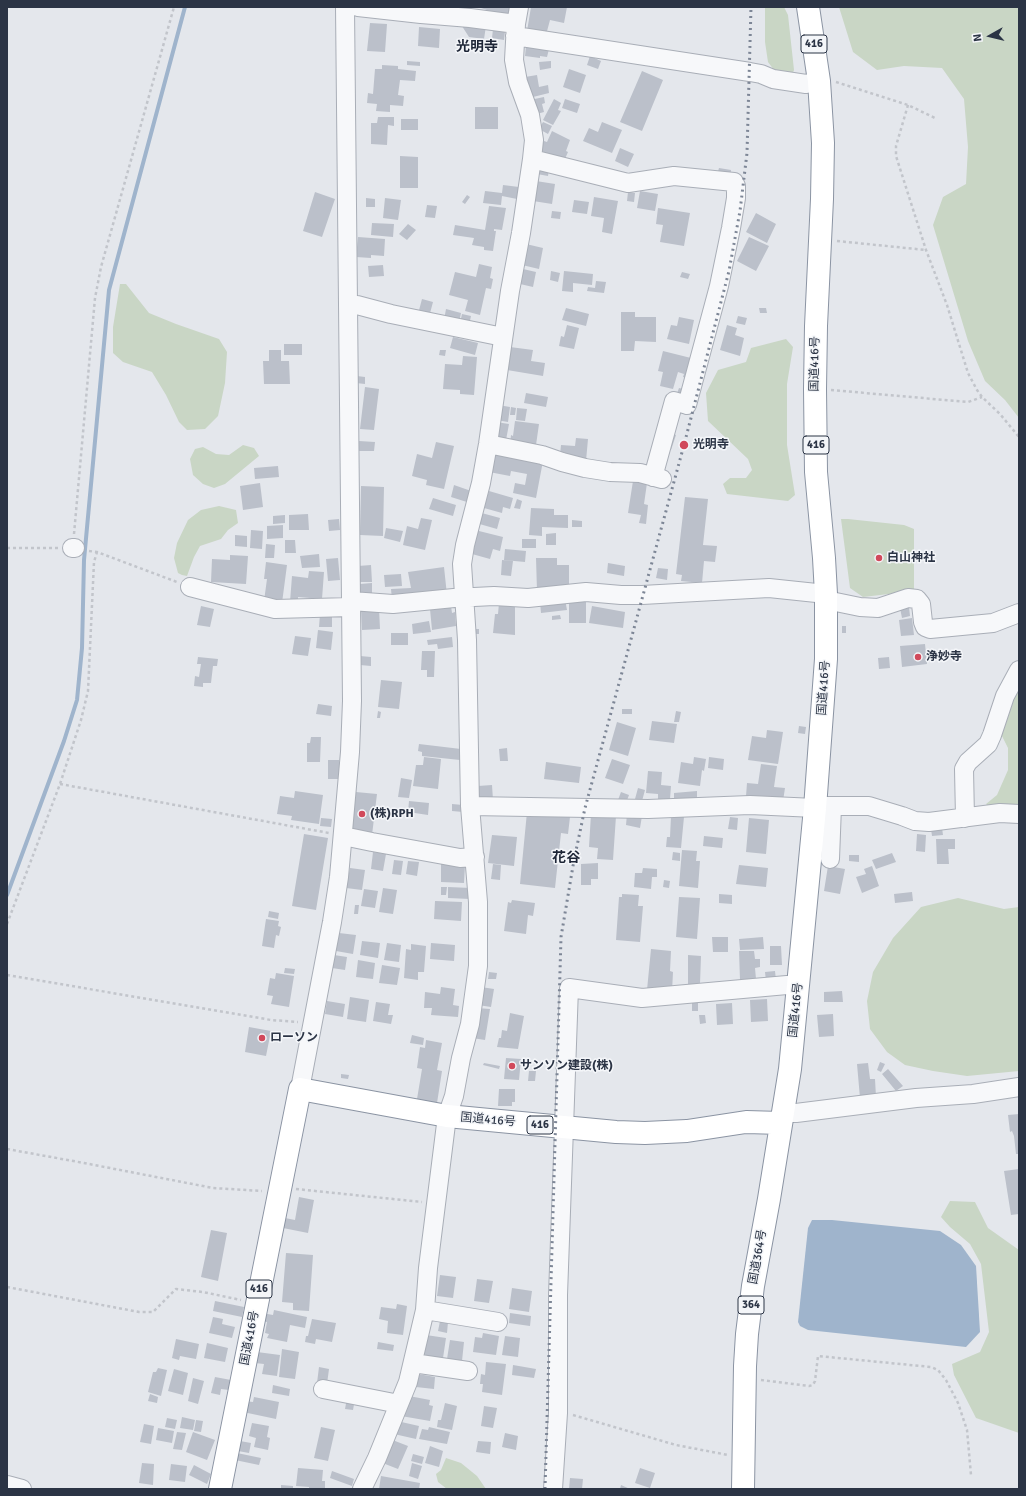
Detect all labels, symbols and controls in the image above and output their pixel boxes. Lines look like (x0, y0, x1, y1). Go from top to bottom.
north arrow (970, 16, 1010, 56)
text: N (971, 33, 985, 42)
road number: 416 (801, 35, 827, 53)
district label: 光明寺 (456, 39, 498, 55)
street label: 国道416号 (807, 336, 823, 392)
road number: 416 (803, 436, 829, 454)
place label: 光明寺 (693, 438, 729, 452)
marker: 光明寺 (678, 439, 690, 451)
place label: 白山神社 (887, 551, 935, 565)
marker: 白山神社 (874, 553, 884, 563)
place label: 浄妙寺 (926, 650, 962, 664)
marker: 浄妙寺 (913, 652, 923, 662)
street label: 国道416号 (815, 660, 833, 716)
place label: (株)RPH (370, 807, 414, 821)
marker: (株)RPH (357, 809, 367, 819)
district label: 花谷 (552, 850, 580, 866)
street label: 国道416号 (786, 982, 806, 1038)
place label: ローソン (270, 1031, 318, 1045)
marker: ローソン (257, 1033, 267, 1043)
place label: サンソン建設(株) (520, 1059, 613, 1073)
marker: サンソン建設(株) (507, 1061, 517, 1071)
street label: 国道416号 (460, 1110, 516, 1130)
road number: 416 (527, 1116, 553, 1134)
street label: 国道364号 (746, 1228, 770, 1286)
road number: 416 (246, 1280, 272, 1298)
road number: 364 (738, 1296, 764, 1314)
street label: 国道416号 (238, 1309, 262, 1367)

